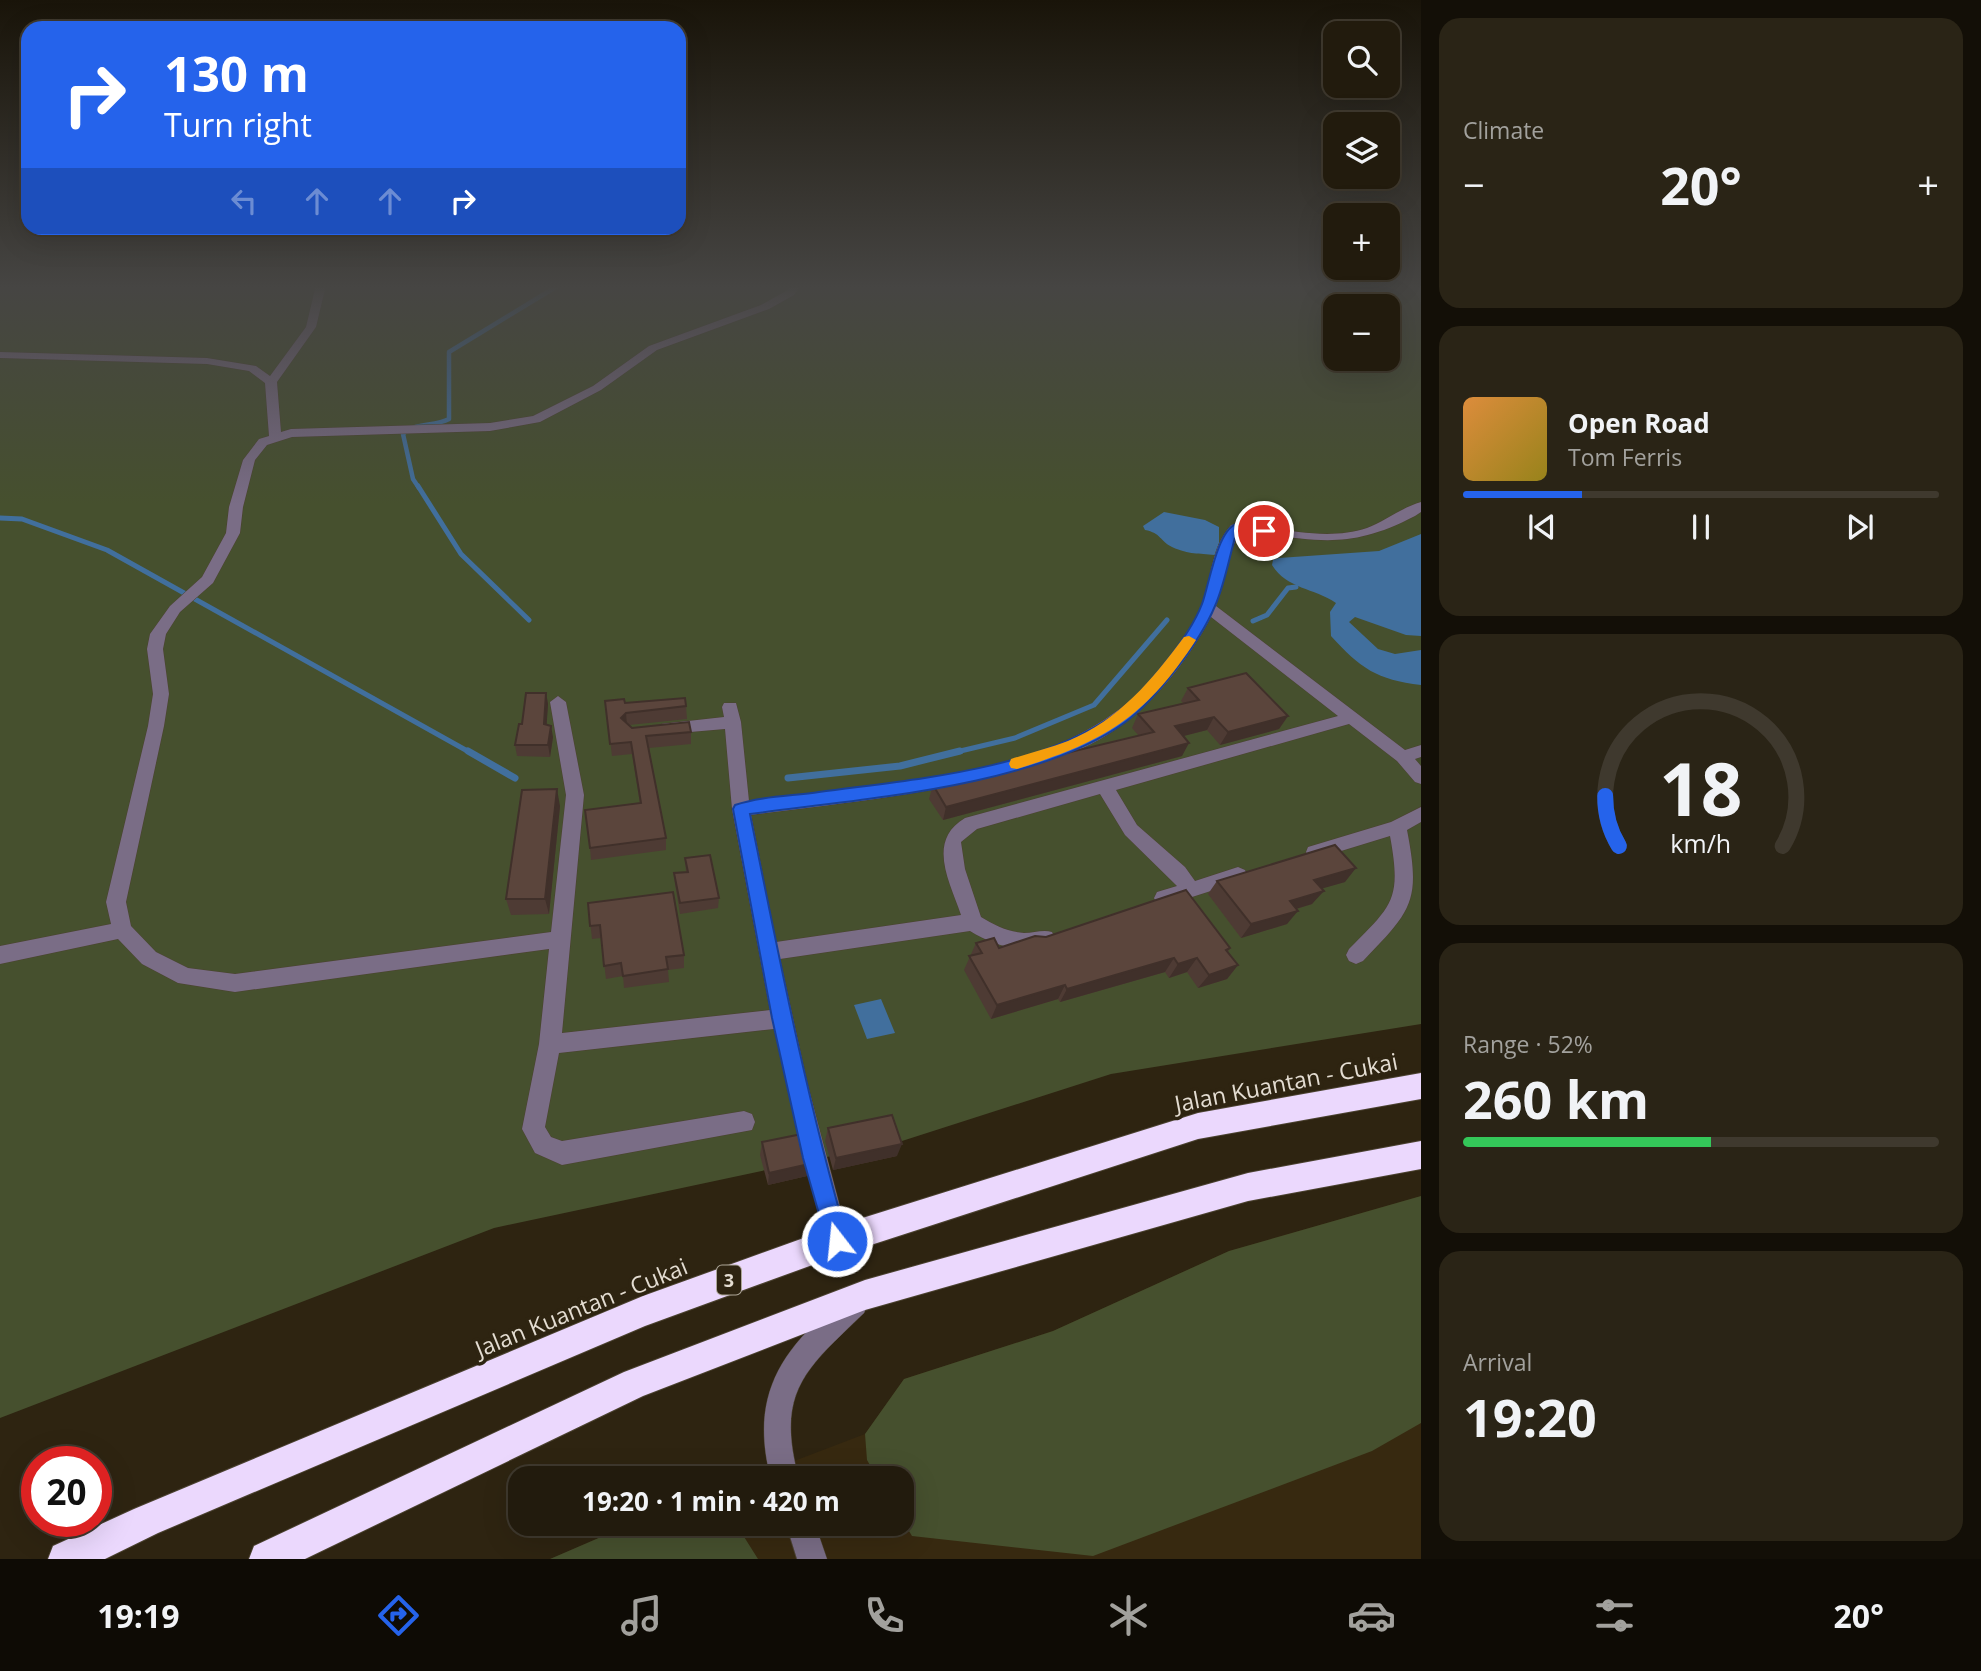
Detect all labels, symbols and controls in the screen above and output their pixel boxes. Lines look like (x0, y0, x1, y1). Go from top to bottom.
map controls (1323, 21, 1400, 371)
button: search (1323, 21, 1400, 98)
text: 130 m (164, 40, 309, 106)
icon: right (49, 49, 140, 140)
text: Turn right (164, 103, 312, 146)
button: layers (1323, 112, 1400, 189)
text: Climate (1463, 114, 1544, 146)
text: 20° (1660, 149, 1742, 220)
text: − (1463, 158, 1485, 210)
text: + (1917, 158, 1939, 210)
icon: left (225, 182, 263, 220)
icon: ahead (298, 182, 336, 220)
icon: ahead (371, 182, 409, 220)
icon: right (444, 182, 482, 220)
button: + (1323, 203, 1400, 280)
button: − (1323, 294, 1400, 371)
text: Open Road (1568, 405, 1710, 441)
text: Tom Ferris (1568, 441, 1682, 473)
pin (1234, 501, 1294, 561)
icon: previous (1523, 508, 1561, 546)
icon: pause (1682, 508, 1720, 546)
icon: next (1841, 508, 1879, 546)
icon: arrive (1245, 512, 1283, 550)
text: 18 (1659, 738, 1743, 837)
text: km/h (1671, 825, 1731, 859)
text: Range · 52% (1463, 1028, 1593, 1060)
street label: Jalan Kuantan - Cukai (1170, 1045, 1400, 1120)
text: 260 km (1463, 1063, 1649, 1134)
position arrow (800, 1204, 874, 1278)
street label: Jalan Kuantan - Cukai (468, 1250, 692, 1365)
road number: 3 (717, 1266, 741, 1294)
text: Arrival (1463, 1346, 1532, 1378)
text: 19:20 (1463, 1381, 1597, 1452)
speed limit sign: 20 (21, 1446, 112, 1537)
text: 19:20 · 1 min · 420 m (582, 1483, 840, 1519)
icon: directions (374, 1591, 423, 1640)
icon: music (617, 1591, 666, 1640)
icon: phone (860, 1591, 909, 1640)
icon: climate (1104, 1591, 1153, 1640)
icon: car (1347, 1591, 1396, 1640)
icon: filters (1590, 1591, 1639, 1640)
text: 19:19 (97, 1594, 179, 1637)
text: 20° (1834, 1594, 1884, 1637)

